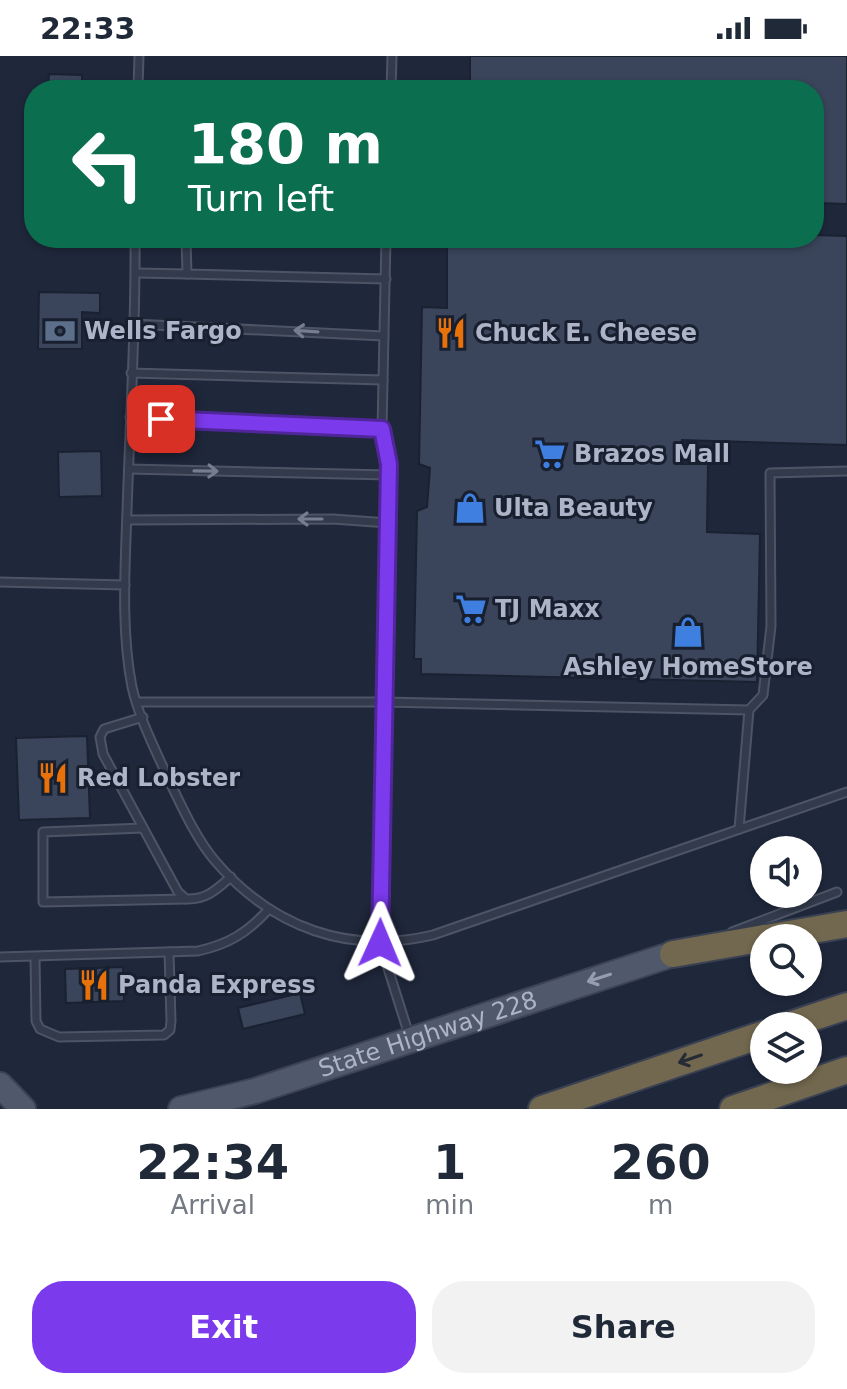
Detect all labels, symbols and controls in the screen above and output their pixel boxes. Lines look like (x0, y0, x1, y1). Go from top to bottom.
text: 22:33 (40, 11, 136, 46)
text: 180 m (188, 111, 383, 176)
icon: left (56, 112, 160, 216)
text: Turn left (188, 178, 334, 219)
bank icon: Wells Fargo (43, 314, 77, 348)
restaurant icon: Chuck E. Cheese (434, 316, 468, 350)
place label: Wells Fargo (84, 317, 242, 345)
place label: Chuck E. Cheese (475, 319, 697, 347)
one-way arrow (293, 323, 320, 338)
pin (127, 385, 195, 453)
icon: arrive (139, 397, 183, 441)
supermarket icon: Brazos Mall (533, 437, 567, 471)
place label: Brazos Mall (574, 440, 730, 468)
one-way arrow (192, 463, 219, 479)
shop icon: Ulta Beauty (453, 491, 487, 525)
place label: Ulta Beauty (494, 494, 653, 522)
one-way arrow (297, 511, 324, 527)
supermarket icon: TJ Maxx (454, 592, 488, 626)
place label: TJ Maxx (495, 595, 600, 623)
shop icon: Ashley HomeStore (671, 615, 705, 649)
place label: Ashley HomeStore (563, 653, 813, 681)
restaurant icon: Red Lobster (36, 761, 70, 795)
place label: Red Lobster (77, 764, 240, 792)
map controls (750, 836, 822, 1084)
button: sound (750, 836, 822, 908)
position arrow (338, 901, 422, 985)
button: search (750, 924, 822, 996)
restaurant icon: Panda Express (77, 968, 111, 1002)
place label: Panda Express (118, 971, 316, 999)
one-way arrow (587, 972, 612, 987)
street label: State Highway 228 (315, 985, 541, 1083)
button: layers (750, 1012, 822, 1084)
one-way arrow (678, 1052, 703, 1067)
text: 22:34 (136, 1134, 289, 1190)
text: 1 (433, 1134, 466, 1190)
text: 260 (611, 1134, 711, 1190)
text: Arrival (170, 1190, 255, 1220)
text: min (425, 1190, 474, 1220)
text: m (648, 1190, 673, 1220)
button: Exit (32, 1281, 416, 1373)
button: Share (432, 1281, 815, 1373)

